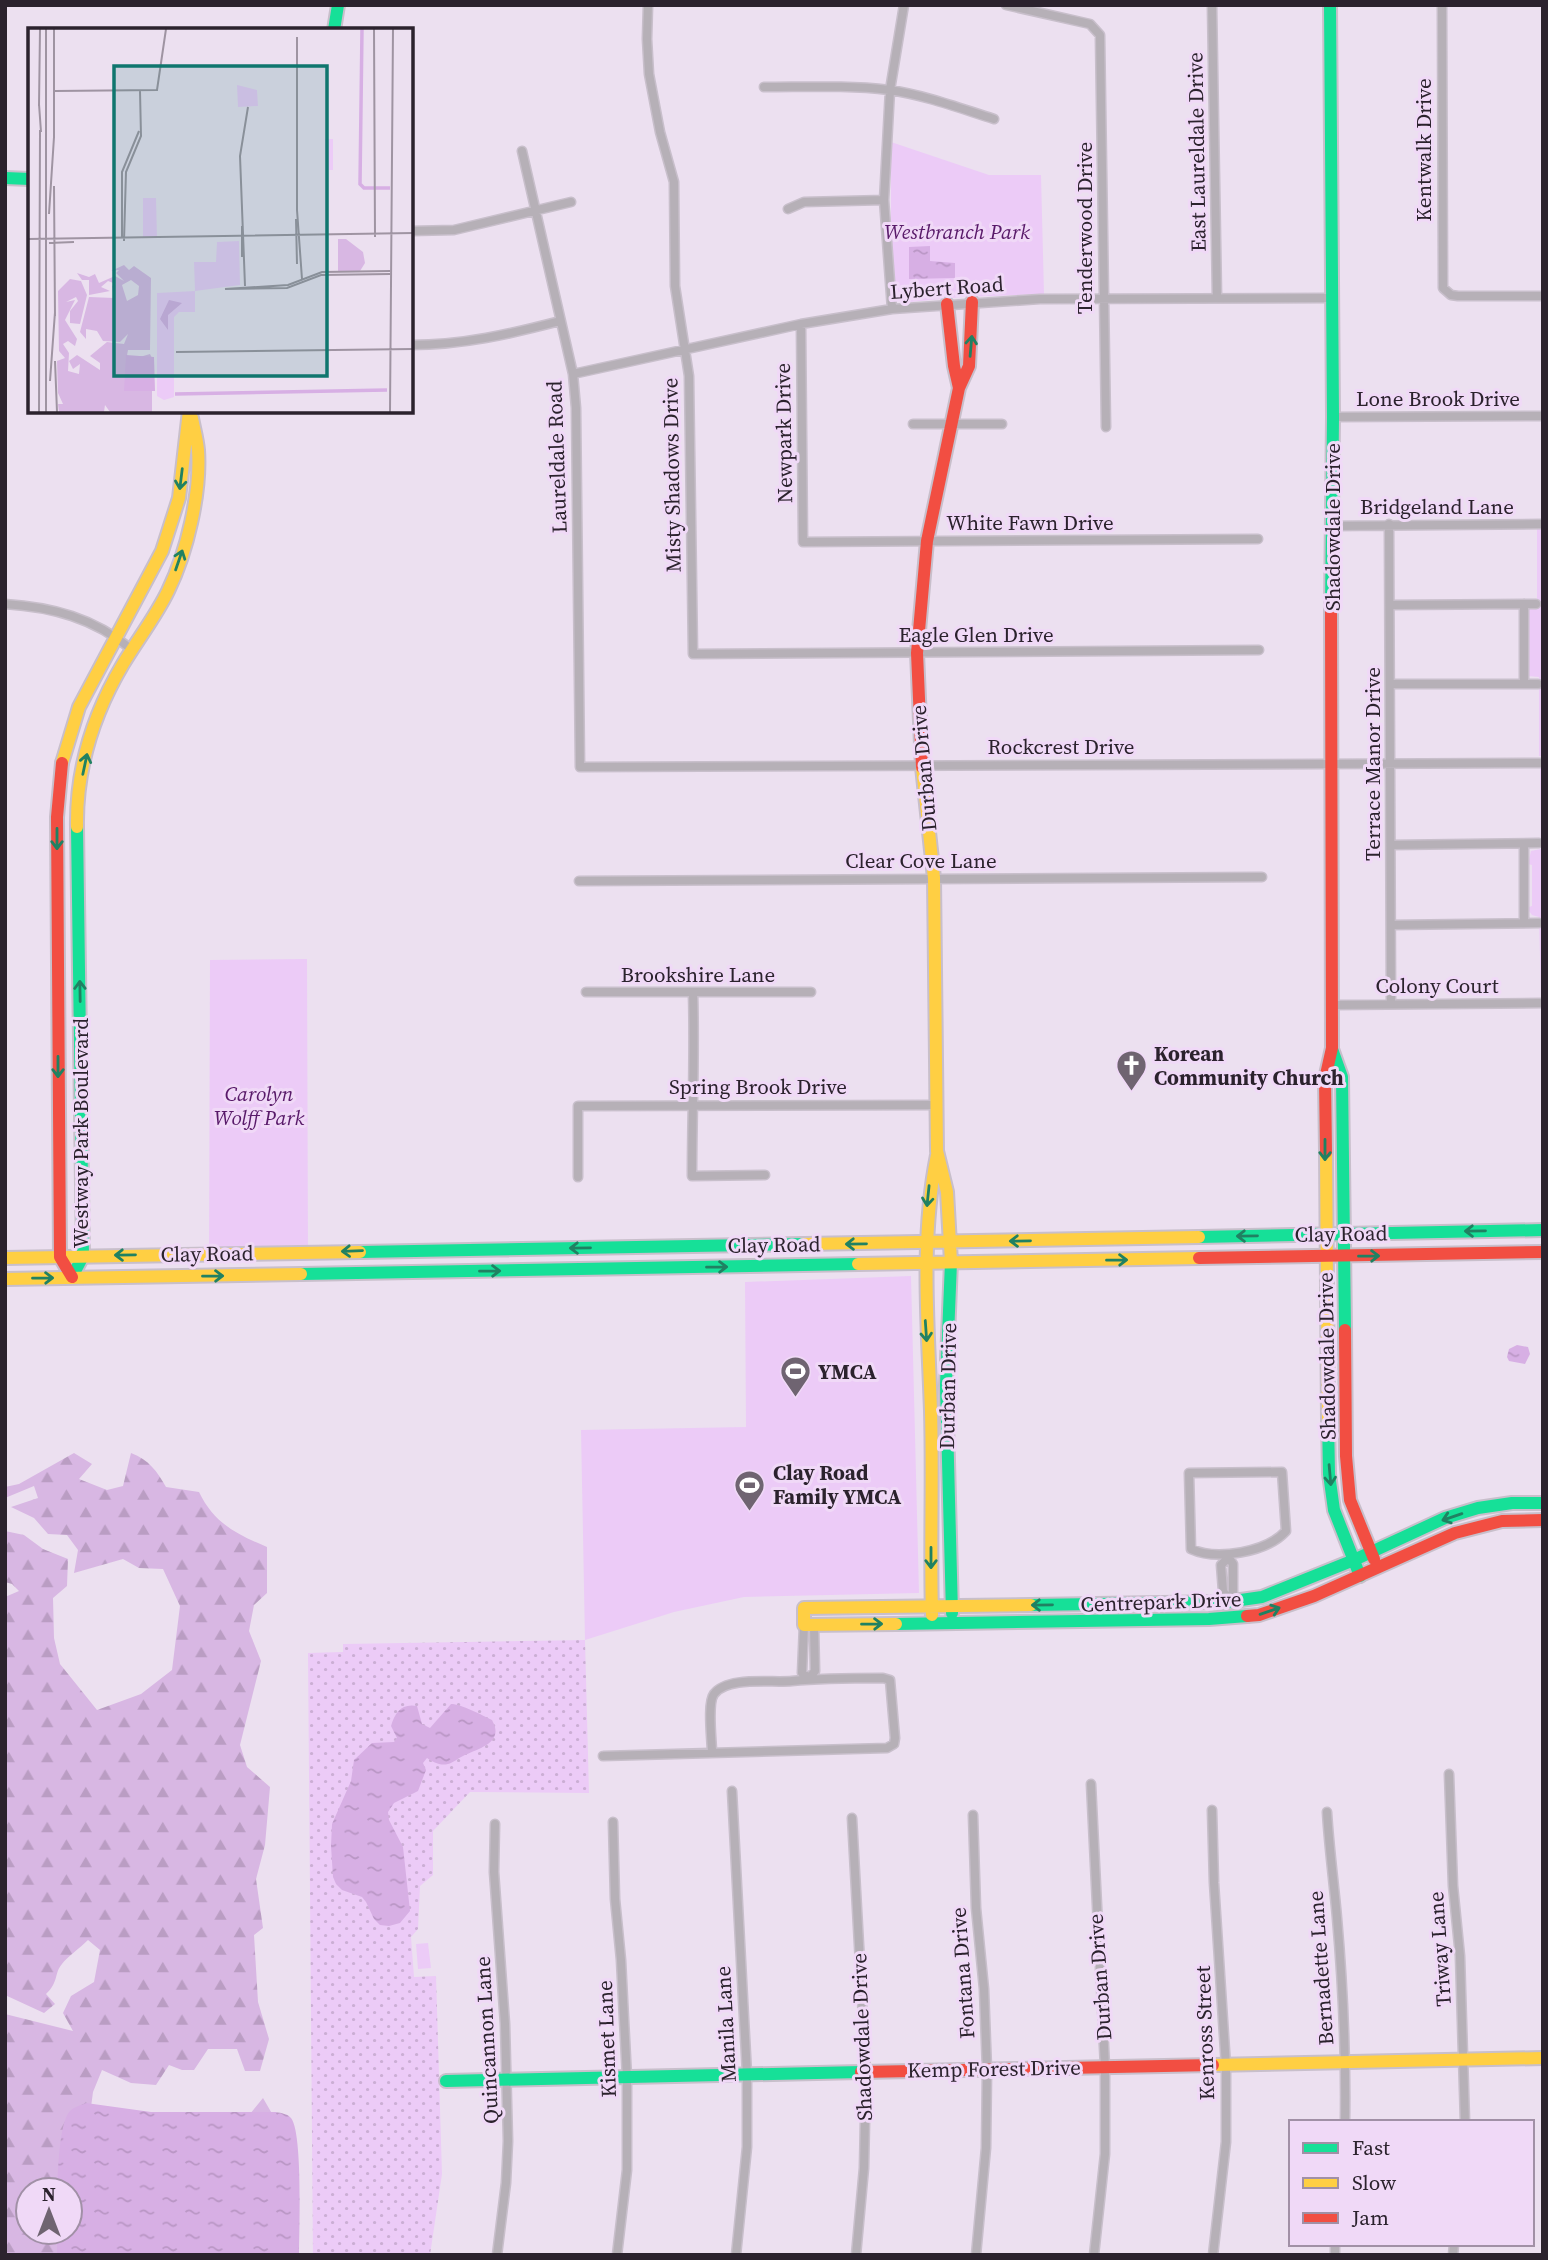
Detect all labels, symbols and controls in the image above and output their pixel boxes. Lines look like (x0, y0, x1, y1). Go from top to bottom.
inset map (28, 28, 413, 413)
street label: East Laureldale Drive (1180, 52, 1213, 252)
street label: Kentwalk Drive (1409, 78, 1438, 222)
street label: Tenderwood Drive (1070, 142, 1099, 314)
park label: Westbranch Park (884, 217, 1030, 246)
street label: Lybert Road (889, 269, 1005, 306)
one-way arrow (965, 335, 978, 358)
street label: Newpark Drive (768, 363, 799, 503)
street label: Misty Shadows Drive (655, 377, 688, 573)
street label: Laureldale Road (539, 380, 574, 534)
street label: Lone Brook Drive (1356, 384, 1520, 413)
street label: Shadowdale Drive (1318, 443, 1347, 611)
one-way arrow (174, 467, 187, 490)
street label: Bridgeland Lane (1360, 492, 1514, 521)
street label: White Fawn Drive (946, 508, 1114, 537)
one-way arrow (174, 549, 186, 571)
street label: Eagle Glen Drive (898, 620, 1054, 649)
street label: Terrace Manor Drive (1358, 667, 1387, 861)
street label: Durban Drive (904, 704, 943, 832)
street label: Rockcrest Drive (987, 732, 1135, 761)
one-way arrow (79, 754, 92, 776)
one-way arrow (51, 828, 64, 851)
street label: Clear Cove Lane (845, 846, 997, 875)
street label: Brookshire Lane (621, 960, 775, 989)
street label: Colony Court (1375, 971, 1499, 1000)
one-way arrow (73, 980, 86, 1003)
street label: Westway Park Boulevard (66, 1018, 95, 1248)
place label: Korean Community Church (1154, 1039, 1344, 1092)
church icon: Korean Community Church (1114, 1049, 1148, 1093)
one-way arrow (51, 1055, 65, 1078)
street label: Spring Brook Drive (669, 1072, 847, 1101)
park label: Carolyn Wolff Park (214, 1079, 304, 1132)
one-way arrow (1318, 1138, 1332, 1161)
one-way arrow (922, 1184, 935, 1207)
street label: Clay Road (1294, 1218, 1388, 1249)
one-way arrow (1463, 1224, 1486, 1238)
street label: Clay Road (727, 1229, 821, 1260)
one-way arrow (1236, 1229, 1259, 1242)
one-way arrow (1008, 1234, 1031, 1248)
one-way arrow (845, 1237, 868, 1250)
street label: Clay Road (160, 1238, 254, 1269)
one-way arrow (568, 1241, 591, 1254)
one-way arrow (341, 1245, 364, 1258)
one-way arrow (113, 1248, 136, 1262)
one-way arrow (1357, 1249, 1380, 1262)
one-way arrow (1105, 1253, 1128, 1267)
one-way arrow (706, 1260, 729, 1274)
one-way arrow (478, 1264, 501, 1278)
one-way arrow (202, 1269, 225, 1283)
one-way arrow (32, 1271, 55, 1285)
street label: Shadowdale Drive (1311, 1272, 1342, 1440)
one-way arrow (920, 1319, 933, 1342)
street label: Durban Drive (932, 1322, 963, 1450)
sports icon: YMCA (778, 1355, 812, 1399)
place label: YMCA (818, 1357, 877, 1386)
place label: Clay Road Family YMCA (773, 1458, 901, 1511)
one-way arrow (1324, 1463, 1337, 1486)
sports icon: Clay Road Family YMCA (733, 1468, 767, 1512)
one-way arrow (1441, 1512, 1463, 1524)
one-way arrow (925, 1546, 938, 1569)
street label: Centrepark Drive (1080, 1584, 1242, 1619)
one-way arrow (1030, 1598, 1053, 1612)
one-way arrow (1259, 1604, 1281, 1616)
one-way arrow (860, 1617, 883, 1630)
street label: Bernadette Lane (1301, 1890, 1340, 2046)
street label: Triway Lane (1421, 1891, 1458, 2008)
street label: Fontana Drive (943, 1906, 982, 2040)
street label: Durban Drive (1081, 1913, 1118, 2041)
street label: Shadowdale Drive (844, 1953, 879, 2121)
street label: Quincannon Lane (468, 1955, 505, 2125)
street label: Manila Lane (708, 1965, 743, 2083)
street label: Kenross Street (1188, 1965, 1221, 2101)
street label: Kismet Lane (590, 1980, 623, 2098)
street label: Kemp Forest Drive (907, 2052, 1081, 2085)
legend (1289, 2120, 1534, 2246)
text: Fast (1352, 2133, 1390, 2162)
text: Slow (1352, 2168, 1396, 2197)
north arrow (14, 2176, 84, 2246)
text: N (42, 2181, 56, 2207)
text: Jam (1351, 2203, 1389, 2232)

